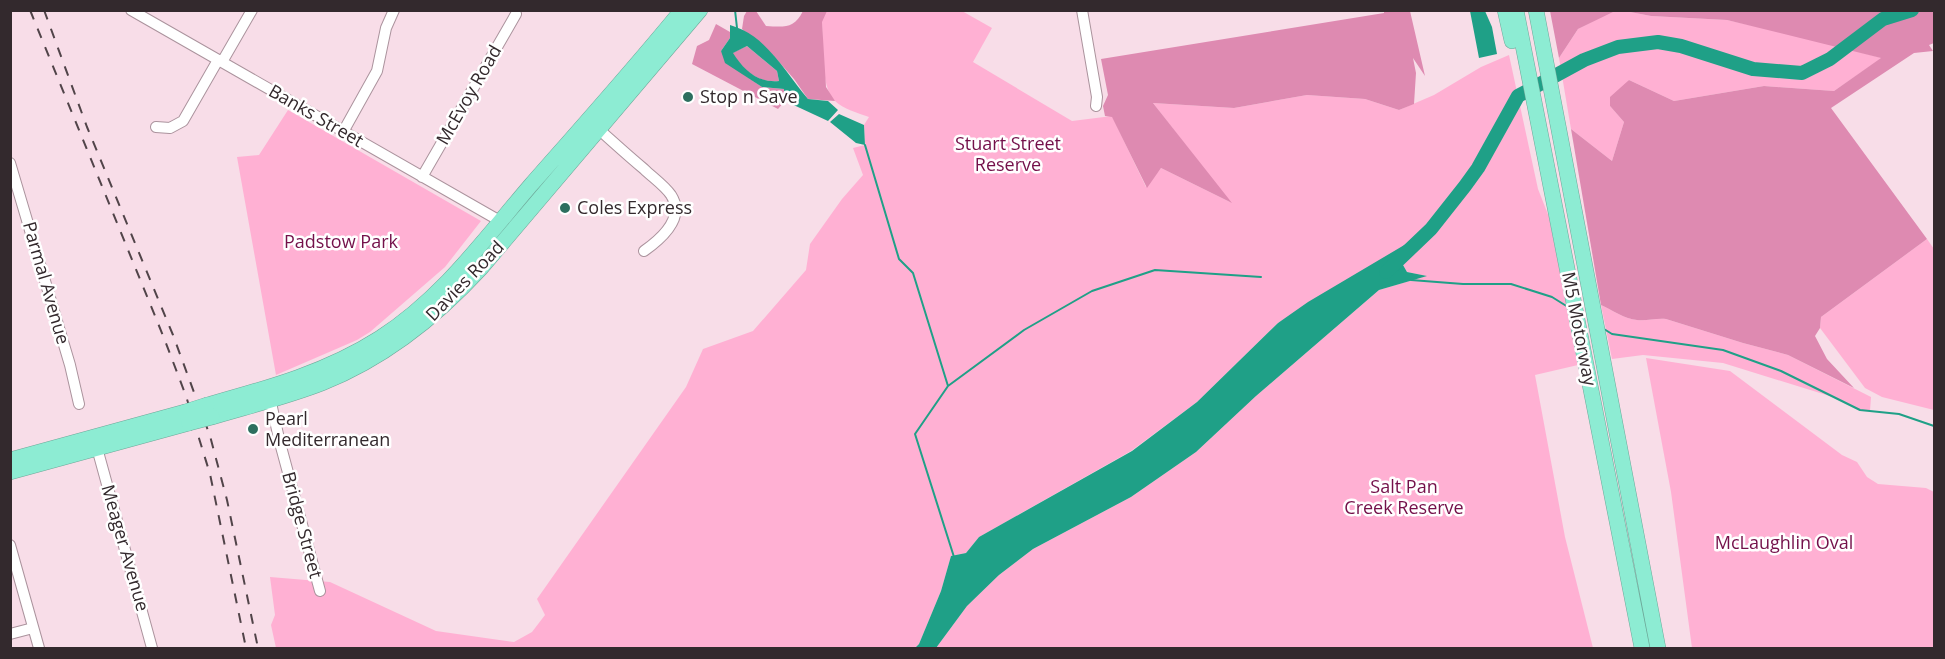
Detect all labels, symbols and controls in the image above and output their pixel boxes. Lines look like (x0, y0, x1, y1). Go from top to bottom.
street label: McEvoy Road (430, 40, 506, 149)
street label: Banks Street (265, 78, 368, 152)
place label: Stop n Save (700, 84, 798, 108)
marker: Stop n Save (681, 90, 695, 104)
park label: Stuart Street Reserve (955, 131, 1061, 176)
place label: Coles Express (577, 195, 692, 219)
marker: Coles Express (558, 201, 572, 215)
street label: Parmal Avenue (18, 218, 76, 347)
park label: Padstow Park (284, 229, 399, 253)
street label: Davies Road (420, 235, 509, 326)
street label: M5 Motorway (1557, 270, 1603, 389)
place label: Pearl Mediterranean (265, 406, 390, 451)
marker: Pearl Mediterranean (246, 422, 260, 436)
street label: Bridge Street (277, 469, 329, 581)
park label: Salt Pan Creek Reserve (1344, 474, 1464, 519)
street label: Meager Avenue (96, 482, 156, 614)
park label: McLaughlin Oval (1715, 530, 1853, 554)

